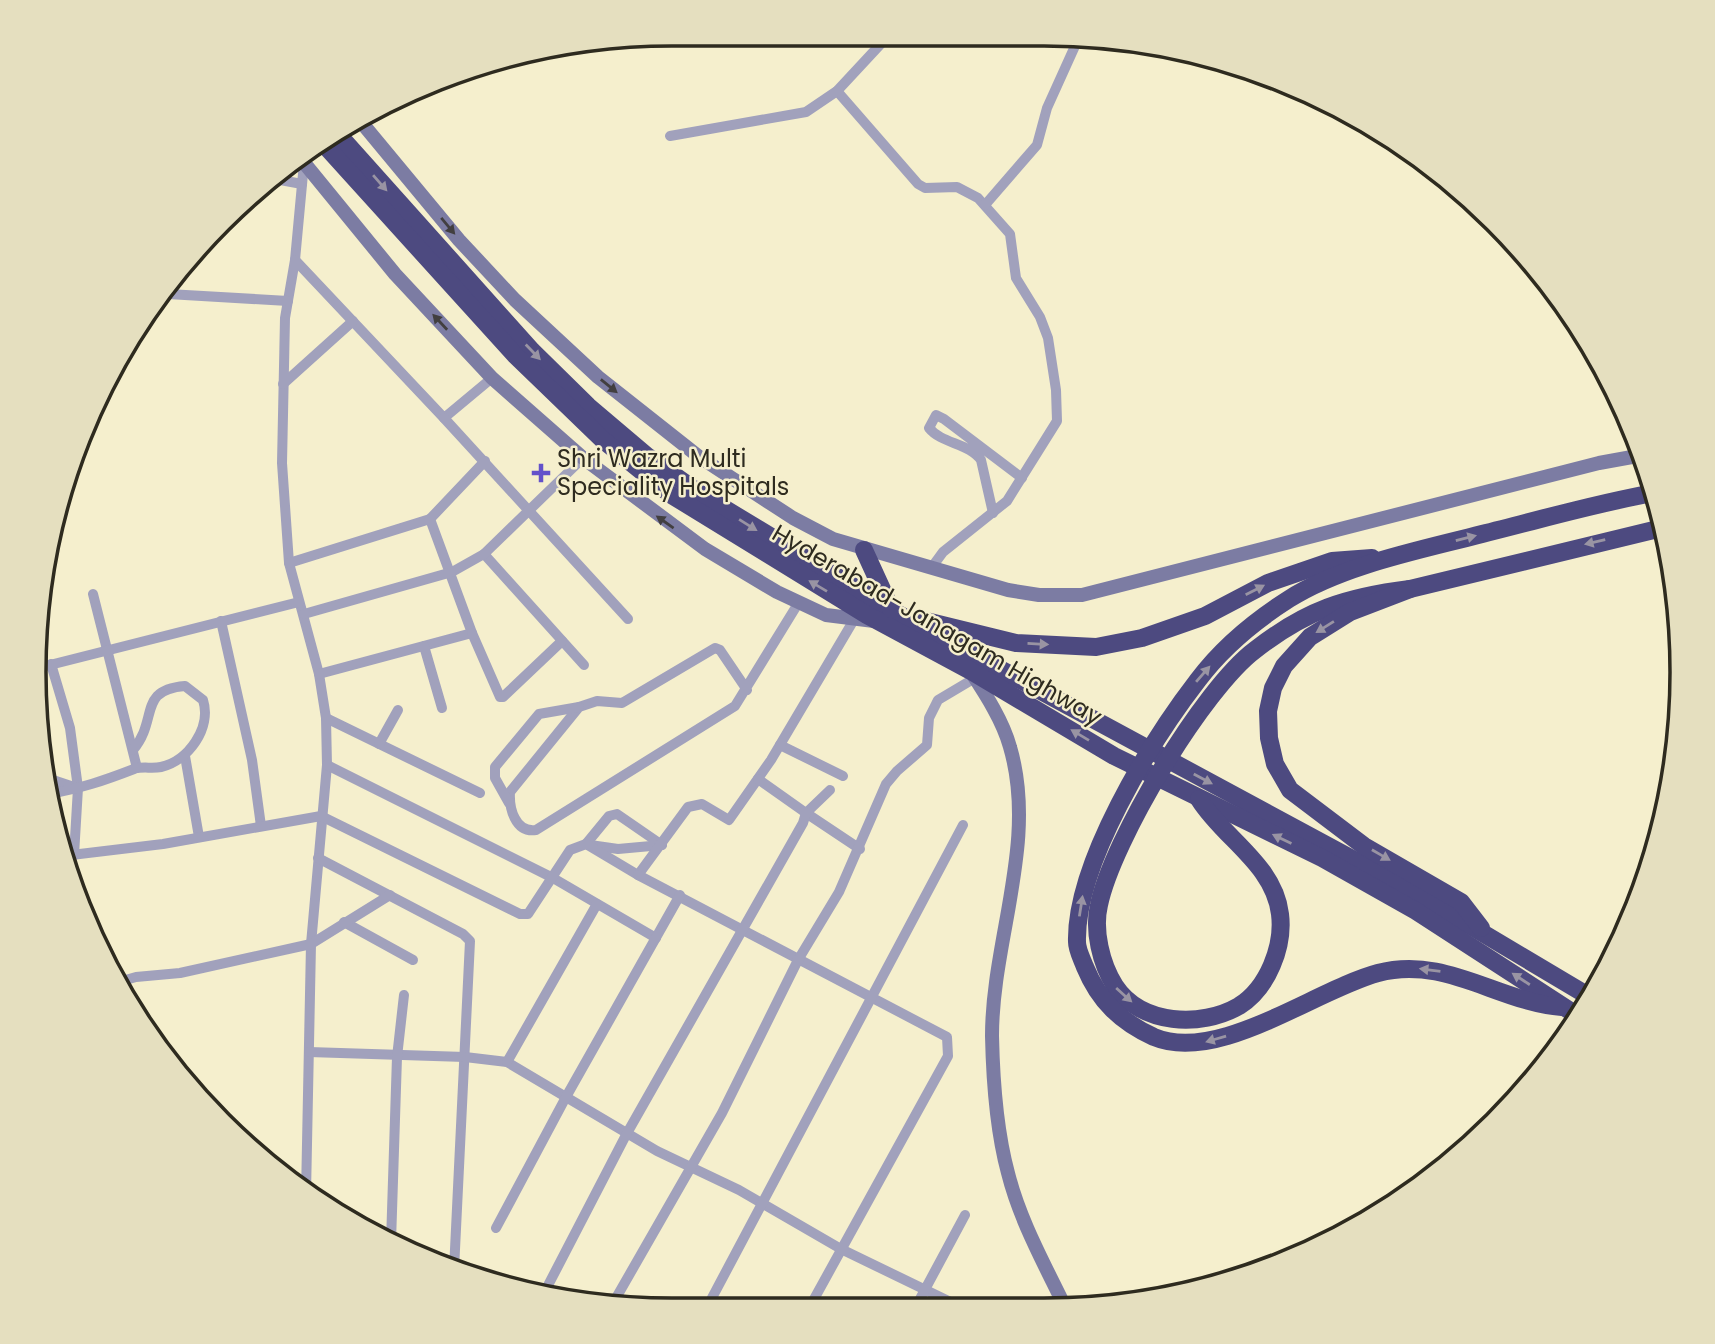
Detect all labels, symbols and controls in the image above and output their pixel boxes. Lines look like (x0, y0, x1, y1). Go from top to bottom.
one-way arrow (372, 175, 387, 192)
one-way arrow (440, 217, 455, 235)
one-way arrow (433, 314, 449, 331)
one-way arrow (525, 343, 541, 360)
one-way arrow (601, 378, 618, 393)
place label: Shri Wazra Multi Speciality Hospitals (557, 442, 789, 503)
marker: Shri Wazra Multi Speciality Hospitals (531, 463, 551, 483)
one-way arrow (656, 515, 674, 529)
street label: Hyderabad-Janagam Highway (766, 516, 1109, 733)
one-way arrow (738, 518, 758, 531)
one-way arrow (1455, 532, 1477, 543)
one-way arrow (1584, 537, 1606, 548)
one-way arrow (809, 580, 828, 592)
one-way arrow (1245, 584, 1265, 596)
one-way arrow (1316, 621, 1335, 634)
one-way arrow (1028, 639, 1050, 650)
one-way arrow (1195, 666, 1210, 683)
one-way arrow (1070, 729, 1089, 742)
one-way arrow (1193, 773, 1213, 785)
one-way arrow (1272, 833, 1292, 844)
one-way arrow (1371, 849, 1390, 861)
one-way arrow (1075, 895, 1086, 917)
one-way arrow (1419, 965, 1441, 976)
one-way arrow (1511, 972, 1530, 985)
one-way arrow (1115, 986, 1132, 1002)
one-way arrow (1205, 1034, 1226, 1044)

